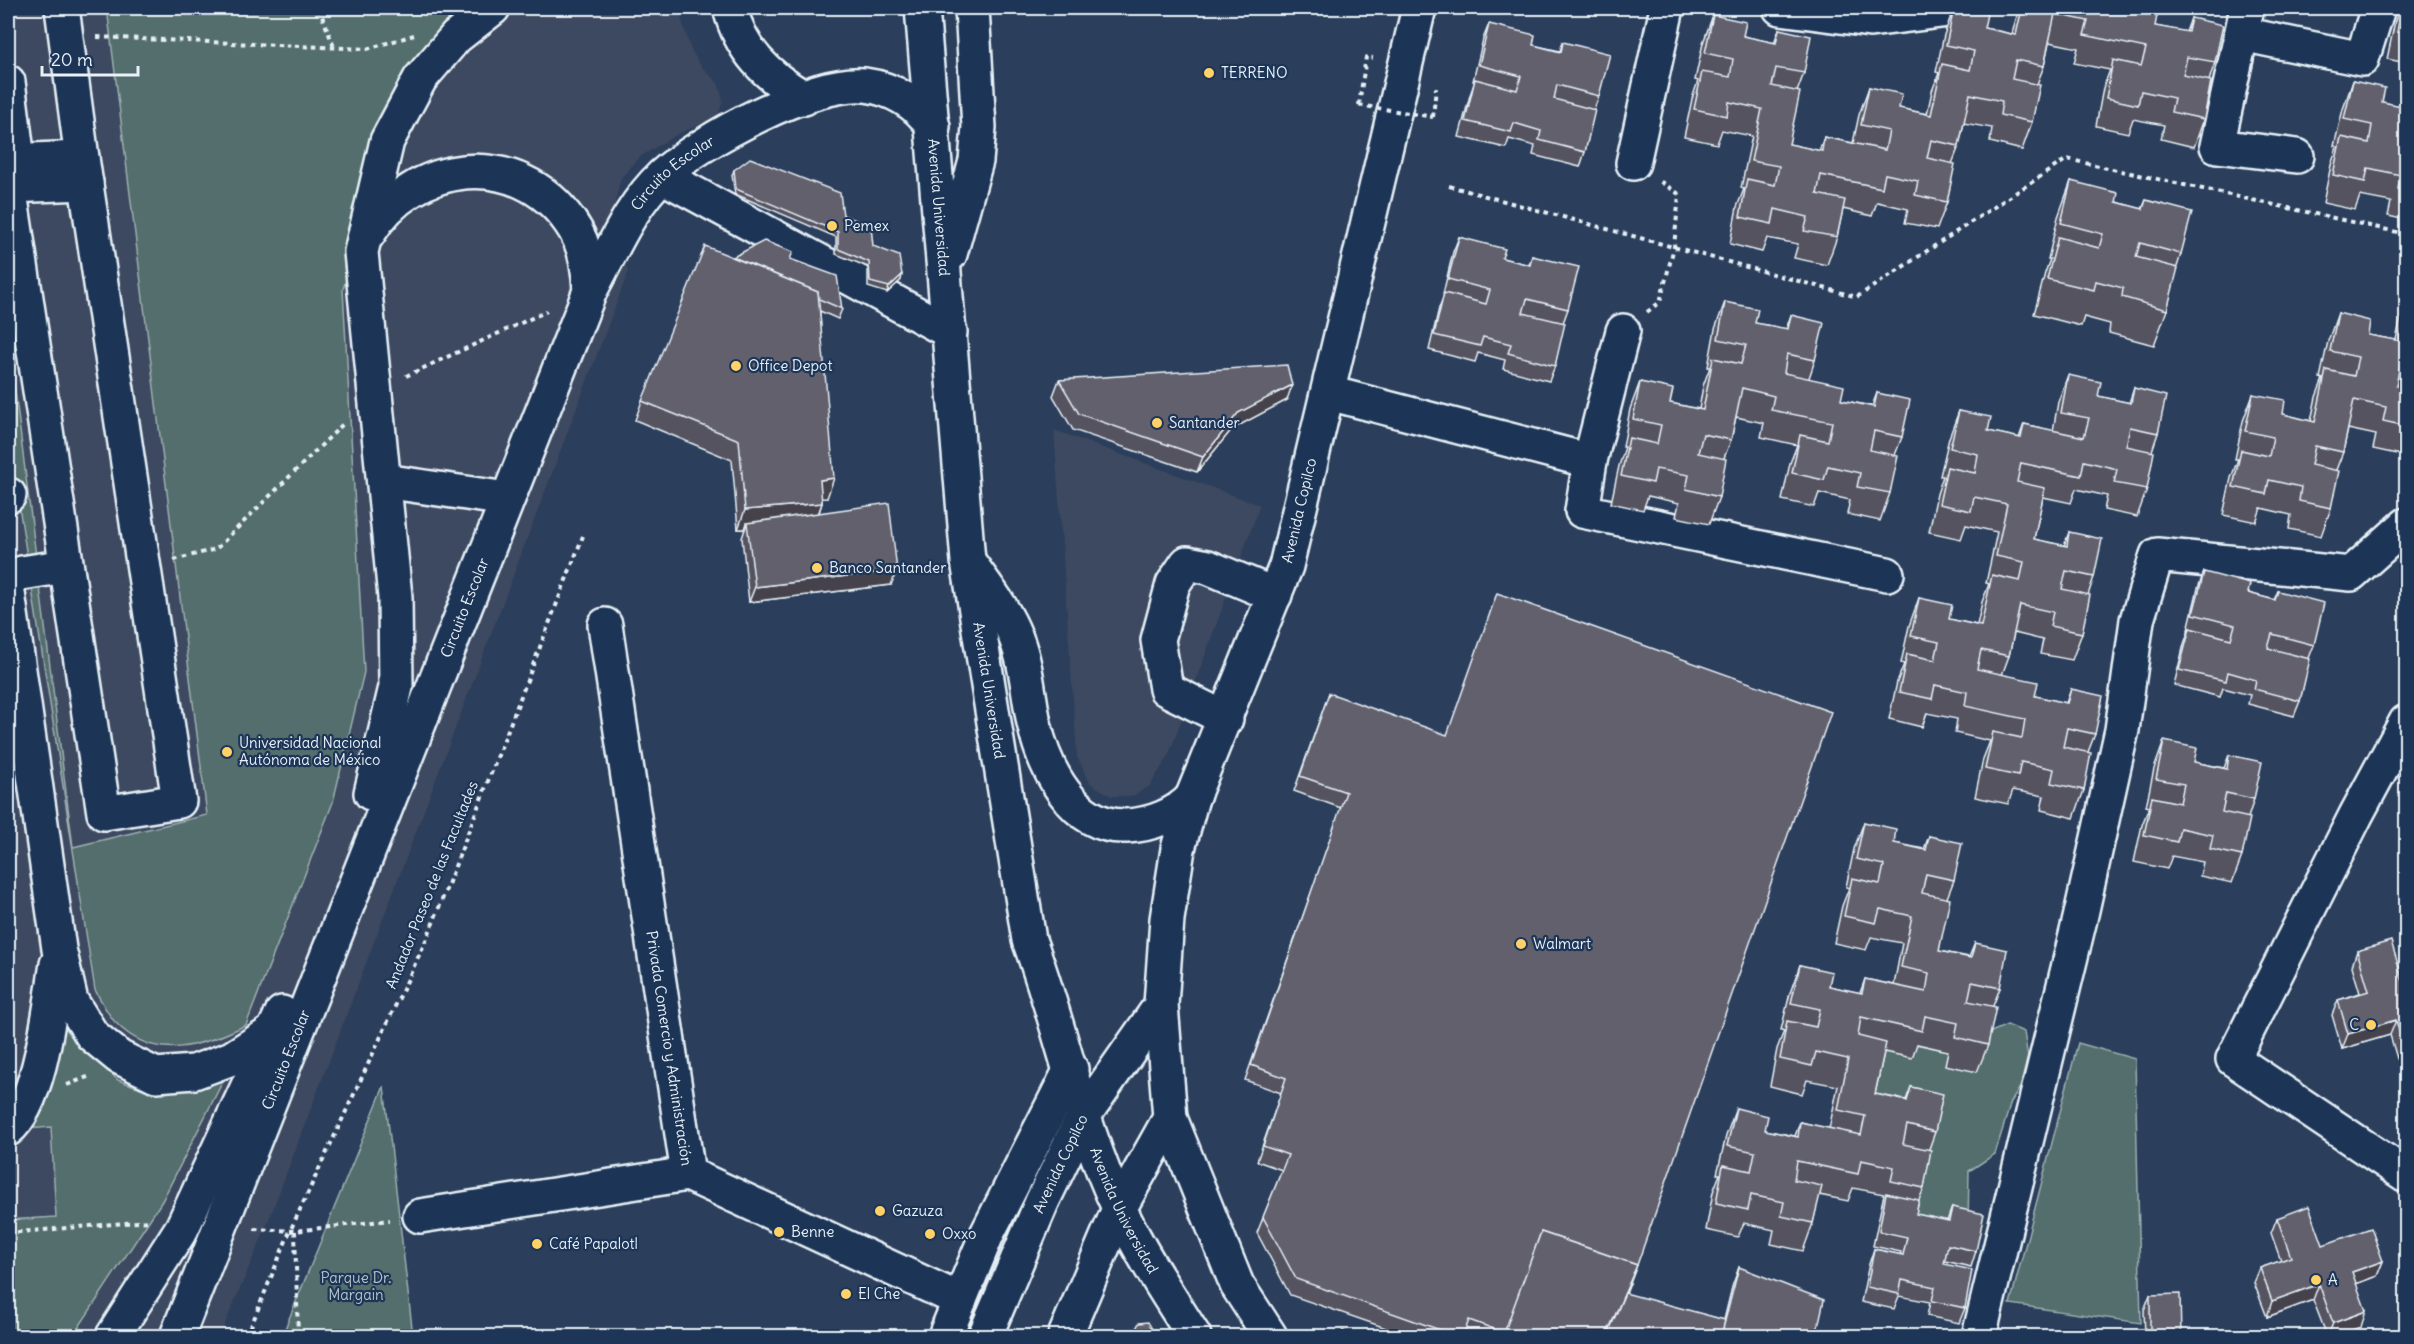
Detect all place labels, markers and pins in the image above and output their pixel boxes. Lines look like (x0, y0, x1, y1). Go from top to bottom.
place label: TERRENO (1221, 63, 1288, 82)
marker: TERRENO (1202, 66, 1216, 80)
place label: Pemex (844, 216, 890, 235)
marker: Pemex (825, 219, 839, 233)
place label: Office Depot (748, 356, 832, 375)
marker: Office Depot (729, 359, 743, 373)
place label: Santander (1169, 413, 1240, 432)
marker: Santander (1150, 416, 1164, 430)
place label: Banco Santander (829, 558, 946, 577)
marker: Banco Santander (810, 561, 824, 575)
place label: Universidad Nacional Autónoma de México (239, 733, 381, 769)
marker: Universidad Nacional Autónoma de México (220, 745, 234, 759)
place label: Walmart (1533, 934, 1591, 953)
marker: Walmart (1514, 937, 1528, 951)
place label: C (2349, 1015, 2359, 1034)
marker: C (2364, 1018, 2378, 1032)
place label: Gazuza (892, 1201, 943, 1220)
marker: Gazuza (873, 1204, 887, 1218)
place label: Benne (791, 1222, 834, 1241)
place label: Oxxo (942, 1224, 977, 1243)
marker: Benne (772, 1225, 786, 1239)
marker: Oxxo (923, 1227, 937, 1241)
place label: Café Papalotl (549, 1234, 638, 1253)
marker: Café Papalotl (530, 1237, 544, 1251)
place label: A (2328, 1270, 2338, 1289)
marker: A (2309, 1273, 2323, 1287)
place label: El Che (858, 1284, 900, 1303)
marker: El Che (839, 1287, 853, 1301)

